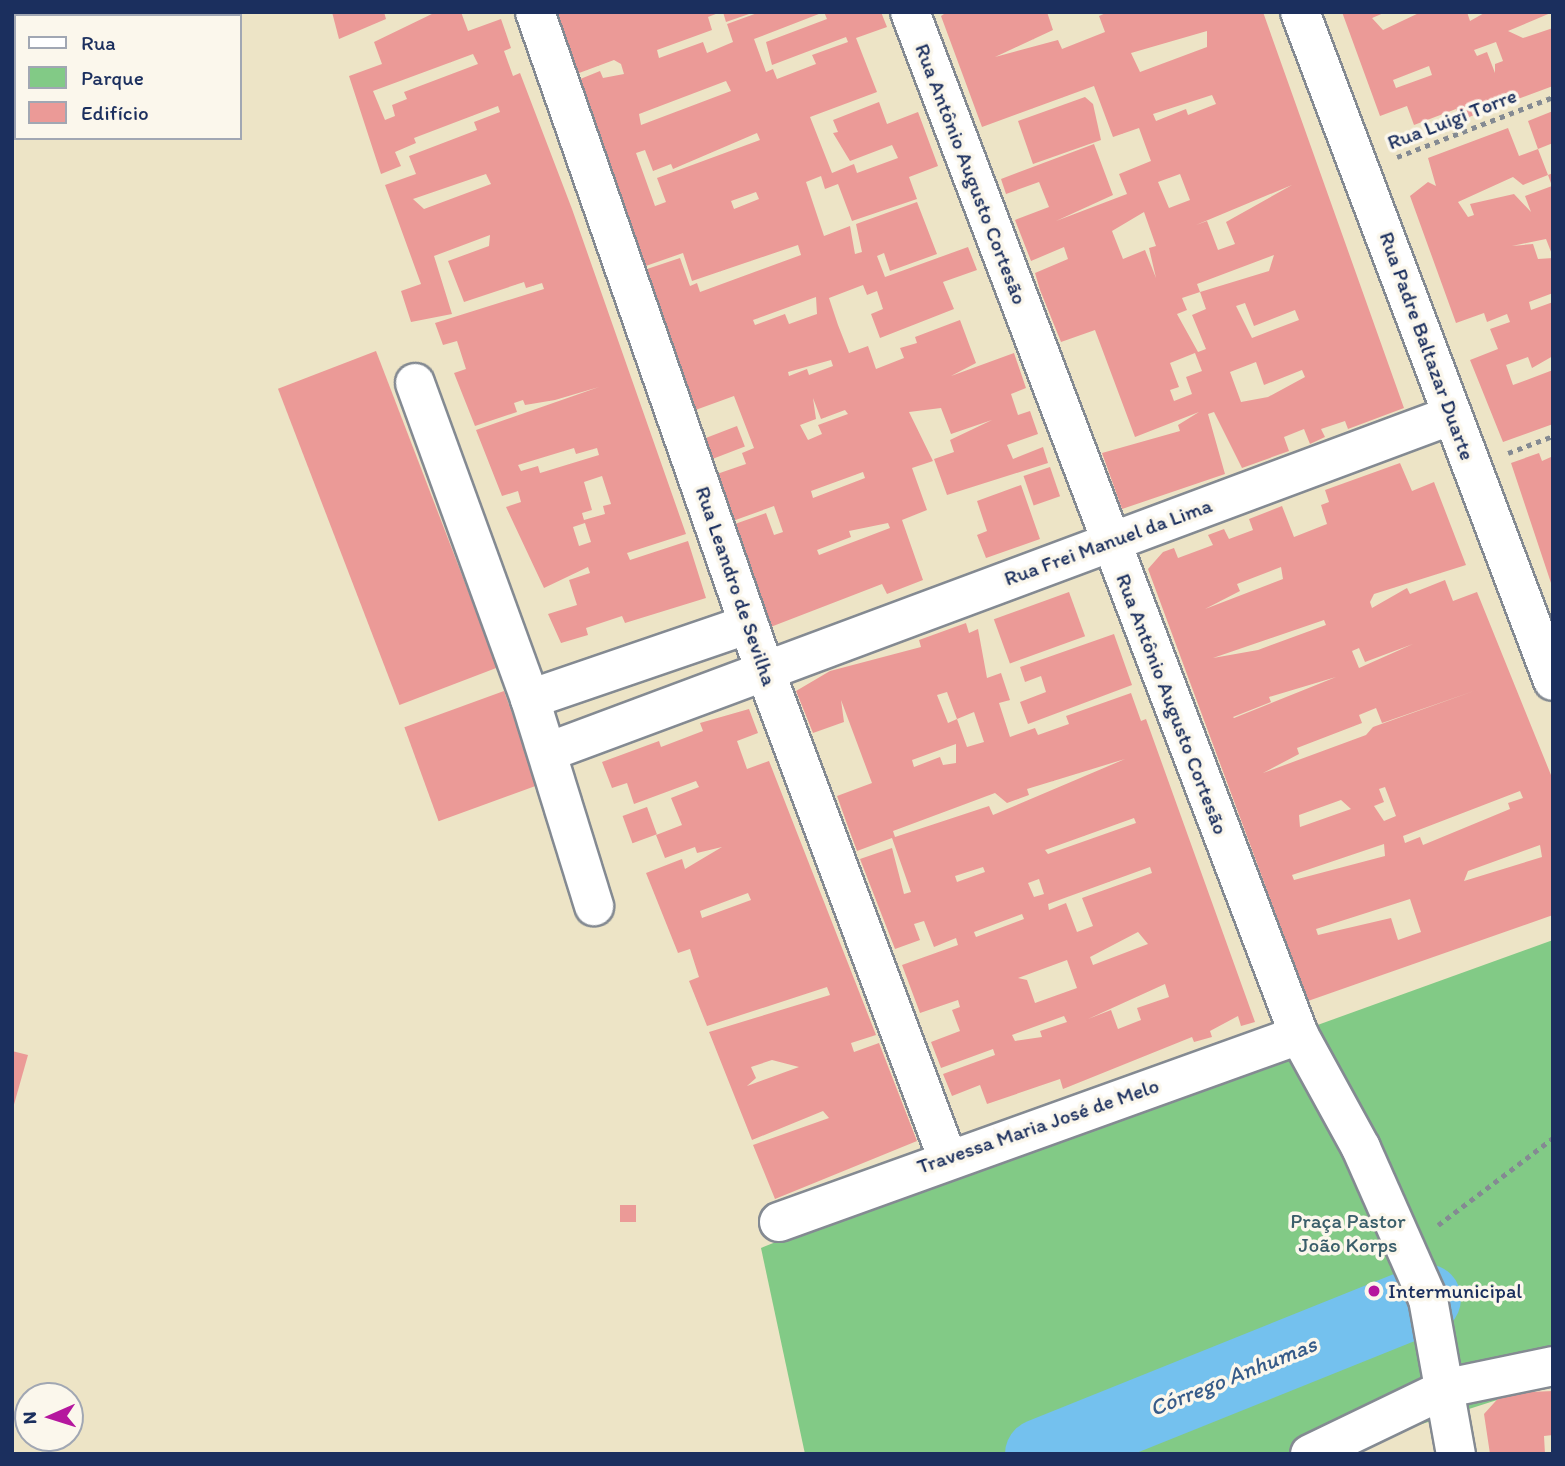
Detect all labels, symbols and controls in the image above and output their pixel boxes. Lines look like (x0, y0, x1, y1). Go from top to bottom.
legend (14, 14, 242, 140)
text: Rua (81, 30, 116, 55)
street label: Rua Antônio Augusto Cortesão (910, 40, 1032, 308)
text: Parque (81, 65, 144, 90)
street label: Rua Luigi Torre (1385, 83, 1519, 155)
text: Edifício (81, 100, 149, 125)
street label: Rua Padre Baltazar Duarte (1374, 229, 1480, 463)
street label: Rua Leandro de Sevilha (690, 483, 782, 689)
street label: Rua Frei Manuel da Lima (1000, 492, 1216, 592)
street label: Rua Antônio Augusto Cortesão (1111, 570, 1233, 838)
street label: Travessa Maria José de Melo (914, 1073, 1162, 1179)
park label: Praça Pastor João Korps (1291, 1208, 1405, 1258)
place label: Intermunicipal (1388, 1278, 1522, 1304)
marker: Intermunicipal (1366, 1283, 1382, 1299)
water label: Córrego Anhumas (1146, 1330, 1320, 1422)
north arrow (14, 1382, 84, 1452)
text: N (18, 1411, 41, 1425)

